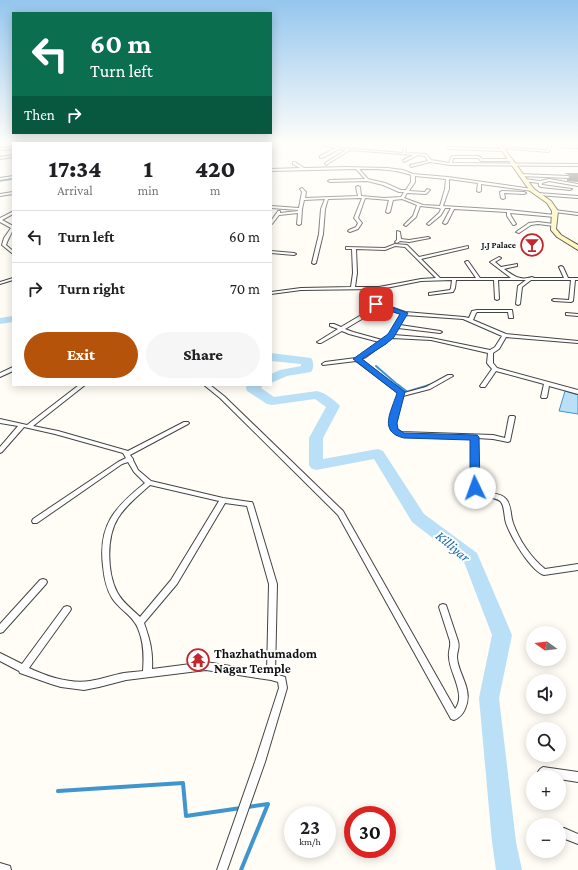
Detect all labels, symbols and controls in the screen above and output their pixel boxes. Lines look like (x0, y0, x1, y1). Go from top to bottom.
icon: left (24, 28, 76, 80)
text: 60 m (90, 28, 151, 59)
text: Turn left (90, 61, 153, 81)
icon: right (63, 104, 85, 126)
text: Then (24, 107, 55, 123)
text: 17:34 (48, 155, 101, 182)
text: 1 (144, 155, 153, 182)
text: 420 (195, 155, 236, 182)
text: Arrival (57, 183, 93, 198)
text: min (138, 183, 159, 198)
text: m (210, 183, 221, 198)
icon: left (24, 226, 46, 248)
text: Turn left (58, 229, 114, 245)
text: 60 m (229, 229, 260, 245)
bar icon: J.J Palace (519, 232, 545, 258)
place label: J.J Palace (480, 240, 516, 250)
icon: right (24, 278, 46, 300)
text: Turn right (58, 281, 125, 297)
text: 70 m (230, 281, 260, 297)
pin (359, 287, 393, 321)
icon: arrive (365, 293, 387, 315)
button: Exit (24, 332, 138, 378)
button: Share (146, 332, 260, 378)
position arrow (454, 467, 496, 509)
water label: Killiyar (433, 527, 474, 566)
north arrow (526, 626, 566, 666)
map controls (526, 626, 566, 858)
place label: Thazhathumadom Nagar Temple (214, 646, 317, 676)
temple icon: Thazhathumadom Nagar Temple (185, 647, 211, 673)
button: sound (526, 674, 566, 714)
button: search (526, 722, 566, 762)
button: + (526, 770, 566, 810)
speed limit sign: 30 (344, 806, 396, 858)
text: 23 (300, 816, 320, 838)
button: − (526, 818, 566, 858)
text: km/h (299, 836, 321, 847)

